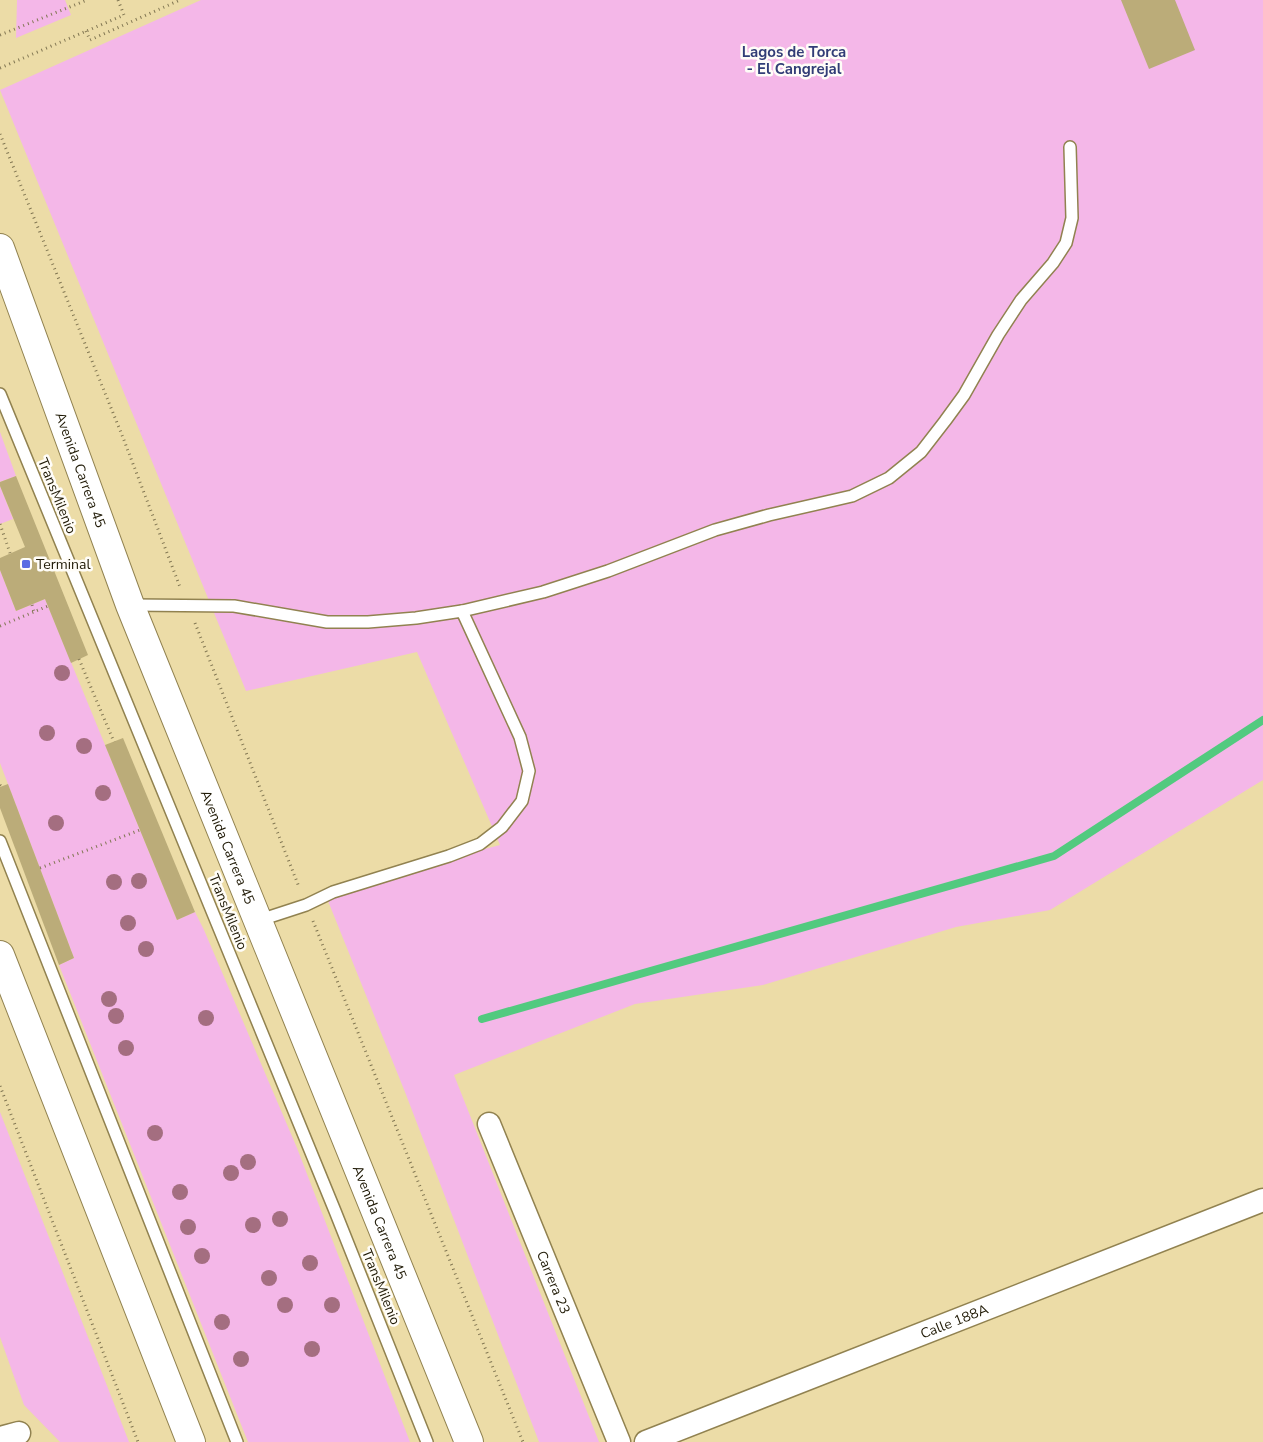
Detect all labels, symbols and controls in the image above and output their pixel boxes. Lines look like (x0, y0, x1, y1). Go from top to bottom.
district label: Lagos de Torca - El Cangrejal (742, 42, 846, 79)
street label: Avenida Carrera 45 (51, 409, 110, 530)
street label: TransMilenio (33, 455, 81, 537)
place label: Terminal (36, 555, 91, 574)
marker: Terminal (20, 558, 32, 570)
street label: Avenida Carrera 45 (196, 787, 260, 907)
street label: TransMilenio (204, 871, 252, 953)
street label: Avenida Carrera 45 (348, 1162, 412, 1282)
street label: TransMilenio (357, 1246, 405, 1328)
street label: Carrera 23 (532, 1248, 575, 1317)
street label: Calle 188A (917, 1299, 991, 1343)

